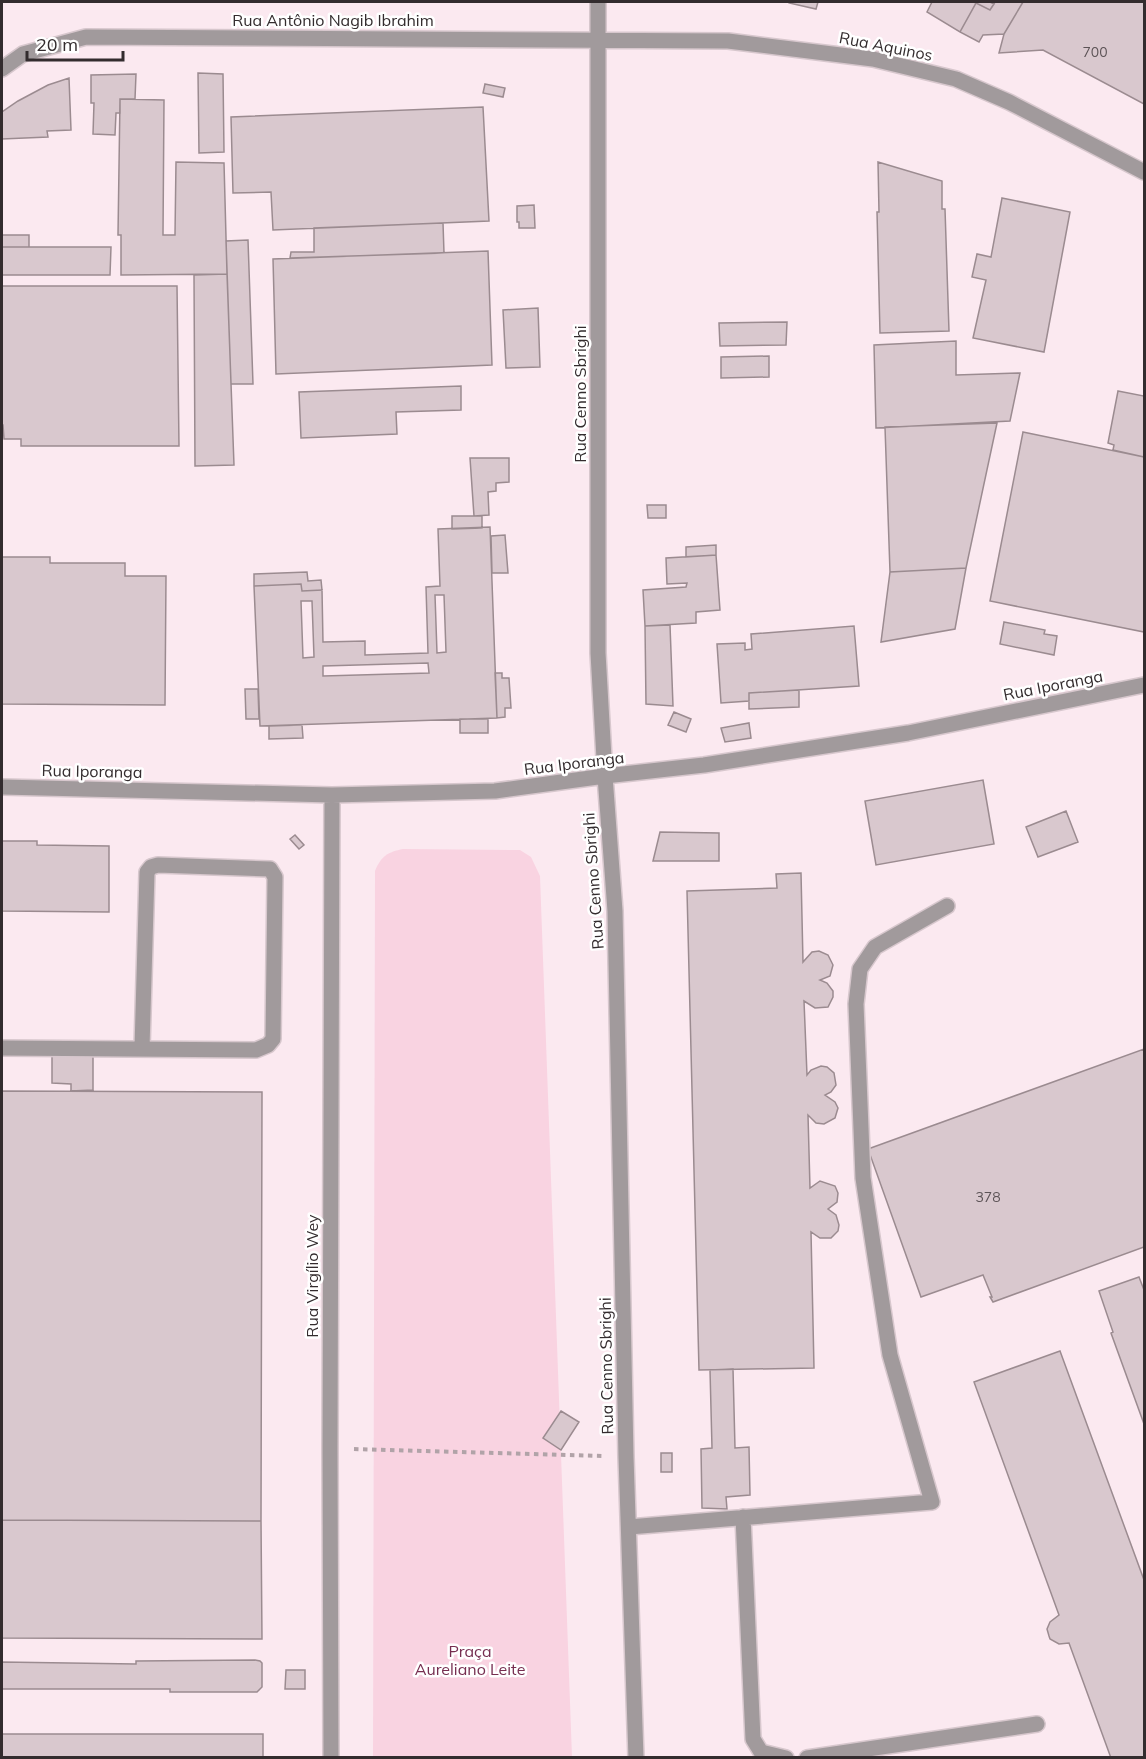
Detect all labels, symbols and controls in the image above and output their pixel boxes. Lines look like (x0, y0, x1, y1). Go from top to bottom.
street label: Rua Antônio Nagib Ibrahim (232, 10, 434, 30)
scale bar (27, 24, 123, 62)
street label: Rua Aquinos (838, 27, 935, 65)
text: 20 m (36, 33, 78, 56)
house number: 700 (1082, 43, 1108, 61)
street label: Rua Cenno Sbrighi (570, 325, 590, 463)
street label: Rua Iporanga (1002, 666, 1104, 704)
street label: Rua Iporanga (523, 747, 625, 779)
street label: Rua Iporanga (41, 760, 143, 782)
street label: Rua Cenno Sbrighi (578, 812, 608, 950)
house number: 378 (975, 1188, 1001, 1206)
street label: Rua Virgílio Wey (302, 1214, 322, 1338)
street label: Rua Cenno Sbrighi (595, 1297, 617, 1435)
park label: Praça Aureliano Leite (415, 1641, 525, 1679)

